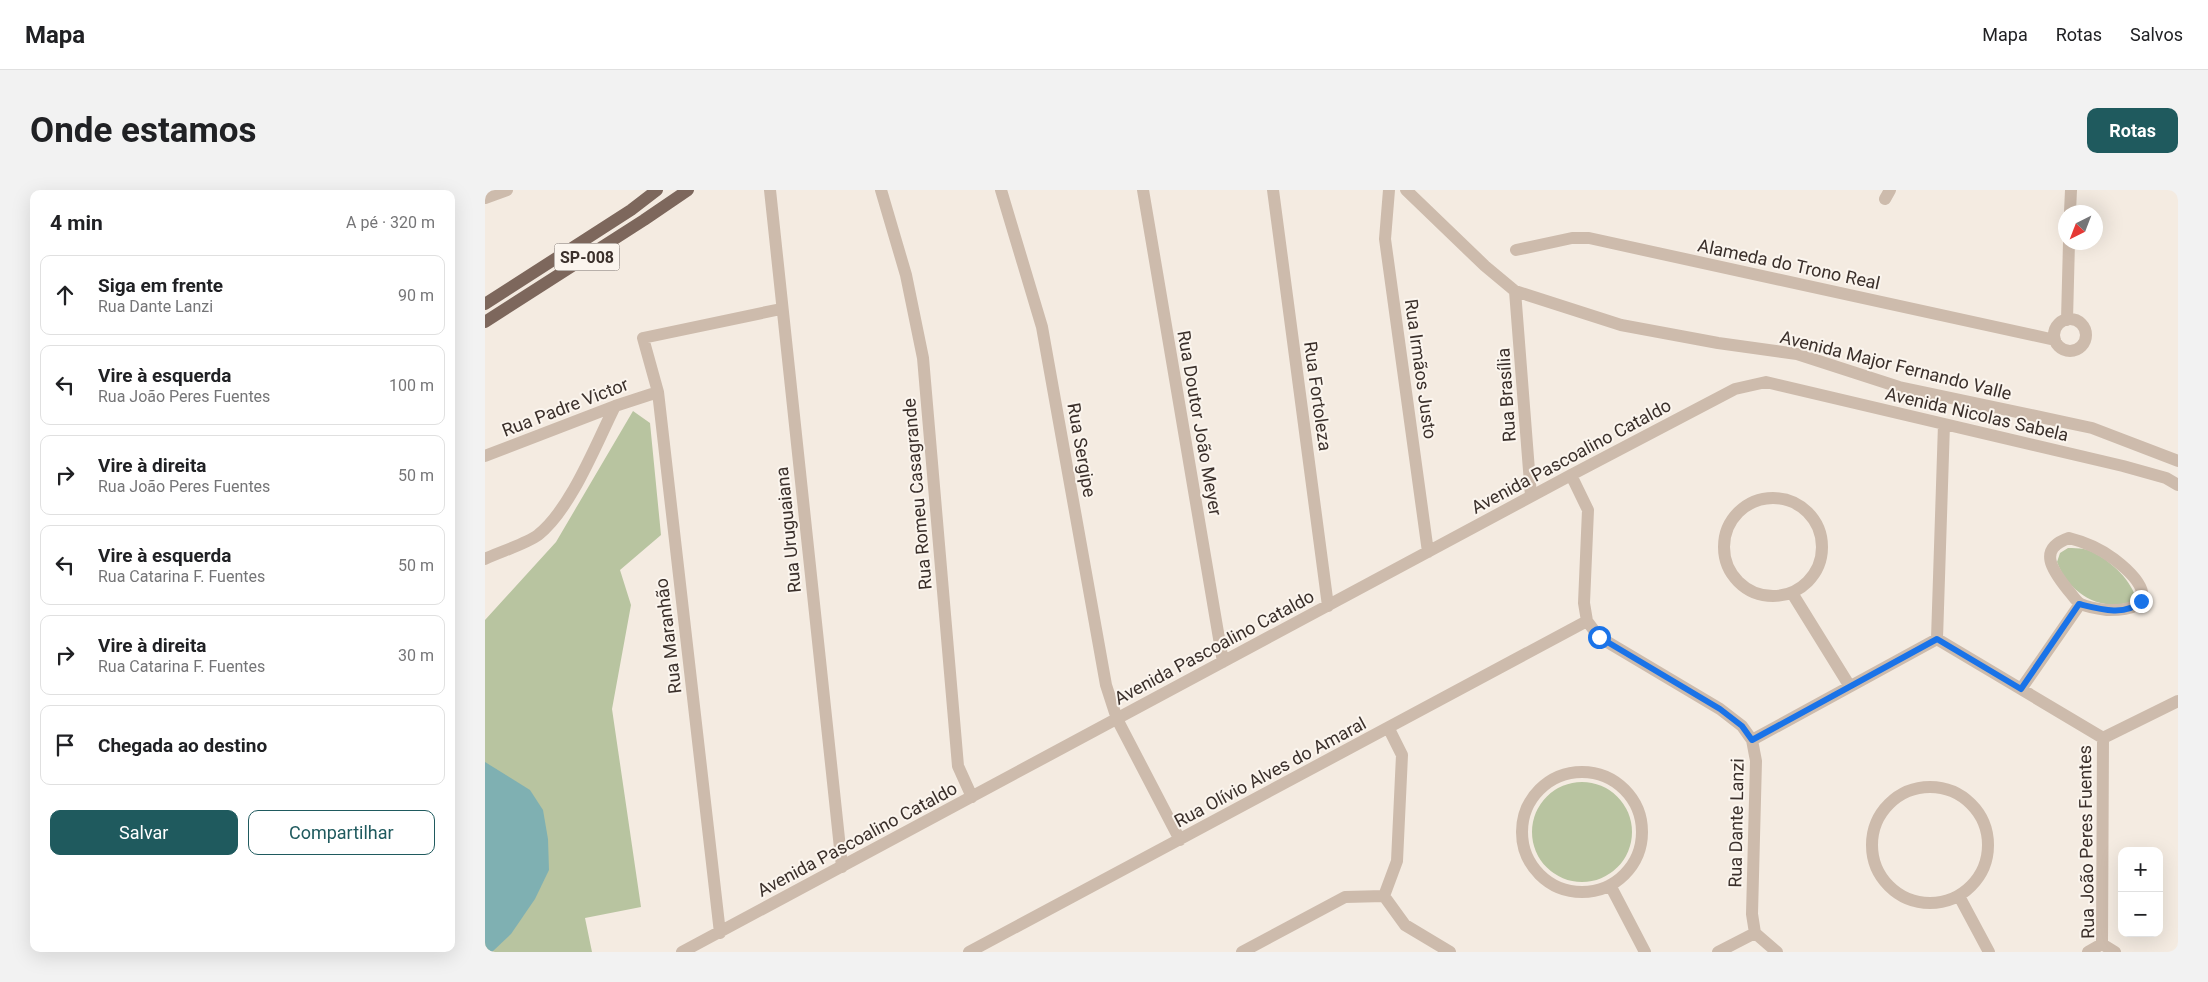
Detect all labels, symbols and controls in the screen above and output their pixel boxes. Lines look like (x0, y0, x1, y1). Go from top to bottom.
text: Mapa (25, 21, 85, 49)
text: Mapa (1982, 24, 2028, 45)
text: Rotas (2056, 24, 2102, 45)
text: Salvos (2130, 24, 2183, 45)
button: Rotas (2087, 108, 2178, 153)
text: Onde estamos (30, 110, 257, 151)
north arrow (2058, 205, 2103, 250)
text: 4 min (50, 211, 103, 235)
text: A pé · 320 m (346, 213, 435, 232)
street label: Alameda do Trono Real (1696, 234, 1882, 294)
road number: SP-008 (555, 244, 619, 270)
text: Siga em frente (98, 274, 223, 297)
icon: ahead (51, 281, 79, 309)
text: 90 m (398, 286, 434, 305)
text: Rua Dante Lanzi (98, 297, 213, 316)
street label: Rua Irmãos Justo (1401, 298, 1441, 440)
street label: Avenida Major Fernando Valle (1778, 326, 2014, 404)
street label: Rua Doutor João Meyer (1173, 329, 1227, 517)
street label: Rua Fortoleza (1300, 340, 1336, 452)
street label: Rua Brasília (1492, 347, 1520, 443)
text: Vire à esquerda (98, 364, 231, 387)
icon: left (51, 371, 79, 399)
street label: Rua Padre Victor (499, 373, 631, 441)
text: 100 m (389, 376, 434, 395)
street label: Avenida Nicolas Sabela (1883, 383, 2071, 445)
text: Rua João Peres Fuentes (98, 387, 270, 406)
street label: Avenida Pascoalino Cataldo (1467, 394, 1675, 518)
street label: Rua Romeu Casagrande (898, 397, 936, 591)
street label: Rua Sergipe (1063, 401, 1101, 499)
text: Vire à direita (98, 454, 207, 477)
icon: right (51, 461, 79, 489)
text: 50 m (398, 466, 434, 485)
street label: Rua Uruguaiana (771, 466, 805, 594)
text: Rua João Peres Fuentes (98, 477, 270, 496)
text: Vire à esquerda (98, 544, 231, 567)
icon: left (51, 551, 79, 579)
text: 50 m (398, 556, 434, 575)
text: Rua Catarina F. Fuentes (98, 567, 265, 586)
street label: Rua Maranhão (650, 577, 686, 695)
street label: Avenida Pascoalino Cataldo (1110, 585, 1318, 709)
route end (2130, 590, 2153, 613)
route start (1588, 626, 1611, 649)
text: Vire à direita (98, 634, 207, 657)
icon: right (51, 641, 79, 669)
text: 30 m (398, 646, 434, 665)
text: Rua Catarina F. Fuentes (98, 657, 265, 676)
street label: Rua Olívio Alves do Amaral (1170, 712, 1370, 832)
icon: arrive (51, 731, 79, 759)
text: Chegada ao destino (98, 734, 267, 757)
street label: Rua João Peres Fuentes (2074, 745, 2098, 939)
street label: Rua Dante Lanzi (1724, 758, 1748, 888)
street label: Avenida Pascoalino Cataldo (753, 777, 961, 901)
button: Salvar (50, 810, 238, 855)
button: Compartilhar (248, 810, 435, 855)
map controls (2118, 847, 2163, 937)
button: + (2118, 847, 2163, 892)
button: − (2118, 892, 2163, 937)

